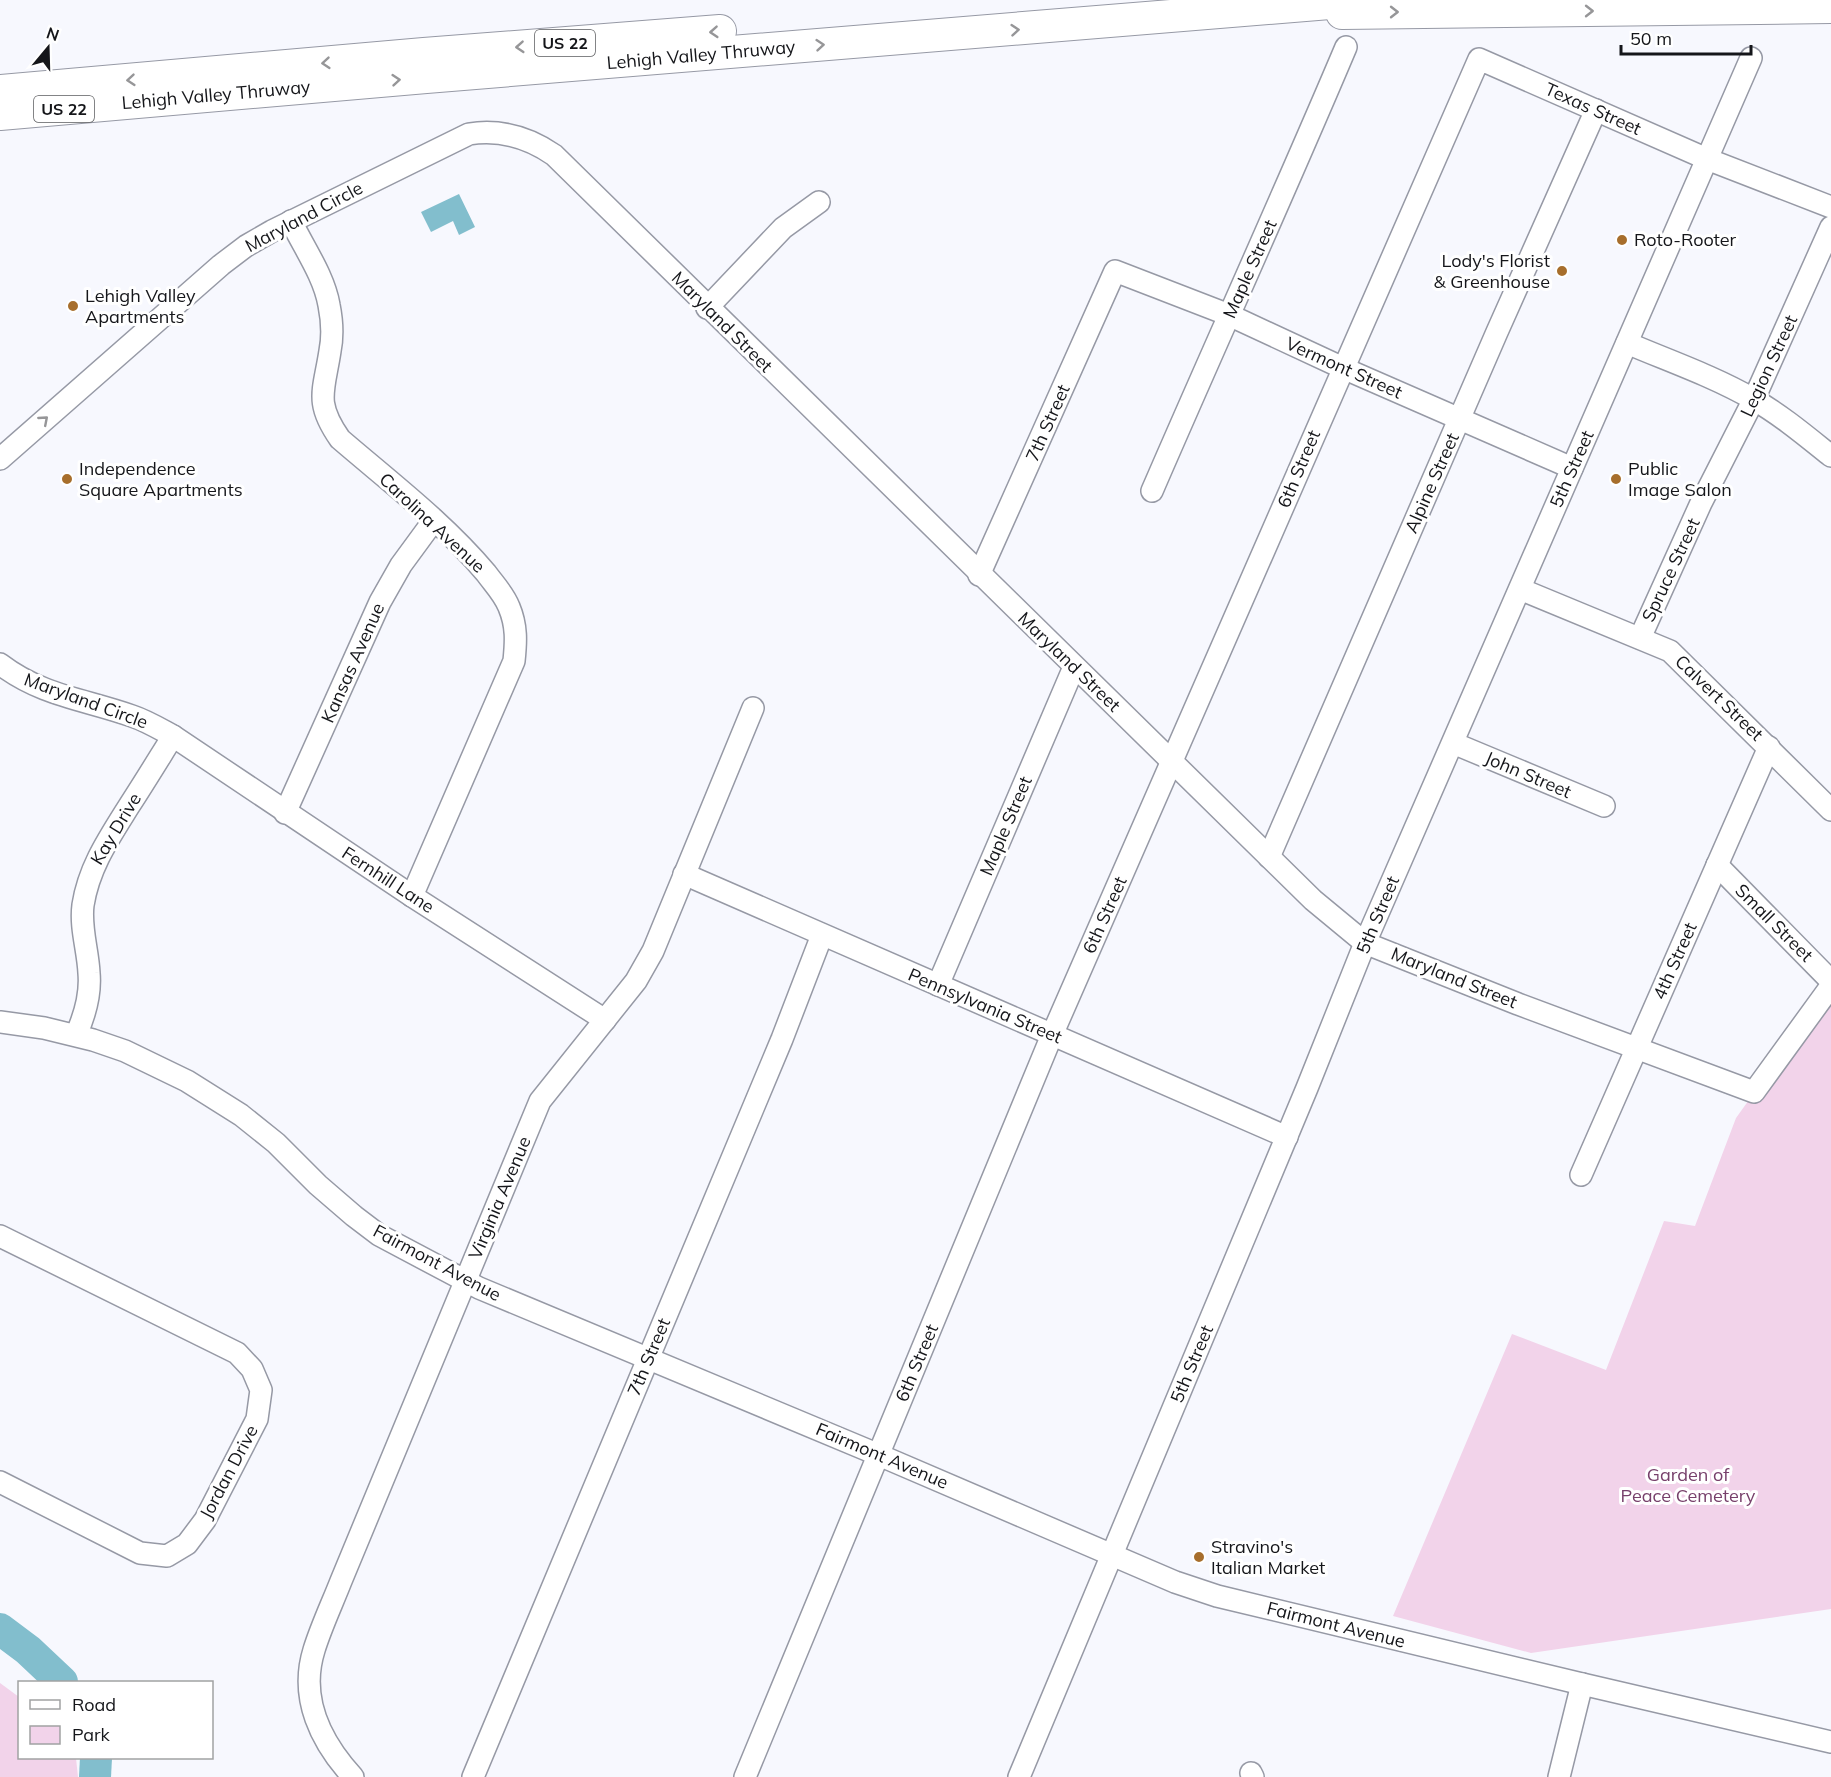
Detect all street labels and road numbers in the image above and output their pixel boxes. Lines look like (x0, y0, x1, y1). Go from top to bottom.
road number: US 22 (535, 30, 595, 56)
street label: Lehigh Valley Thruway (606, 35, 797, 74)
street label: Lehigh Valley Thruway (121, 75, 312, 114)
street label: Texas Street (1541, 77, 1645, 140)
road number: US 22 (34, 96, 94, 122)
street label: Maryland Circle (241, 176, 367, 257)
street label: Maple Street (1218, 216, 1282, 322)
street label: Maryland Street (667, 266, 778, 377)
street label: Legion Street (1735, 311, 1802, 420)
street label: Vermont Street (1282, 332, 1406, 404)
street label: 7th Street (1020, 381, 1075, 465)
street label: 6th Street (1272, 427, 1325, 511)
street label: 5th Street (1544, 427, 1599, 511)
street label: Alpine Street (1399, 429, 1464, 537)
street label: Carolina Avenue (374, 468, 490, 578)
street label: Spruce Street (1636, 514, 1705, 625)
street label: Kansas Avenue (316, 599, 389, 726)
street label: Maryland Street (1013, 607, 1125, 716)
street label: Calvert Street (1670, 650, 1768, 746)
street label: Maryland Circle (21, 667, 151, 734)
street label: John Street (1481, 746, 1575, 803)
street label: Maple Street (974, 773, 1037, 879)
street label: Kay Drive (85, 789, 146, 869)
street label: Fernhill Lane (338, 841, 439, 918)
street label: 6th Street (1077, 873, 1132, 957)
street label: 5th Street (1351, 873, 1404, 957)
street label: Small Street (1731, 879, 1818, 966)
street label: 4th Street (1647, 919, 1702, 1003)
street label: Maryland Street (1388, 942, 1521, 1013)
street label: Pennsylvania Street (905, 963, 1066, 1048)
street label: Virginia Avenue (463, 1133, 536, 1263)
street label: Fairmont Avenue (369, 1219, 505, 1306)
street label: 7th Street (622, 1315, 675, 1399)
street label: 6th Street (890, 1321, 943, 1405)
street label: 5th Street (1165, 1322, 1218, 1406)
street label: Fairmont Avenue (812, 1417, 952, 1494)
street label: Jordan Drive (194, 1421, 263, 1523)
street label: Fairmont Avenue (1265, 1596, 1408, 1653)

